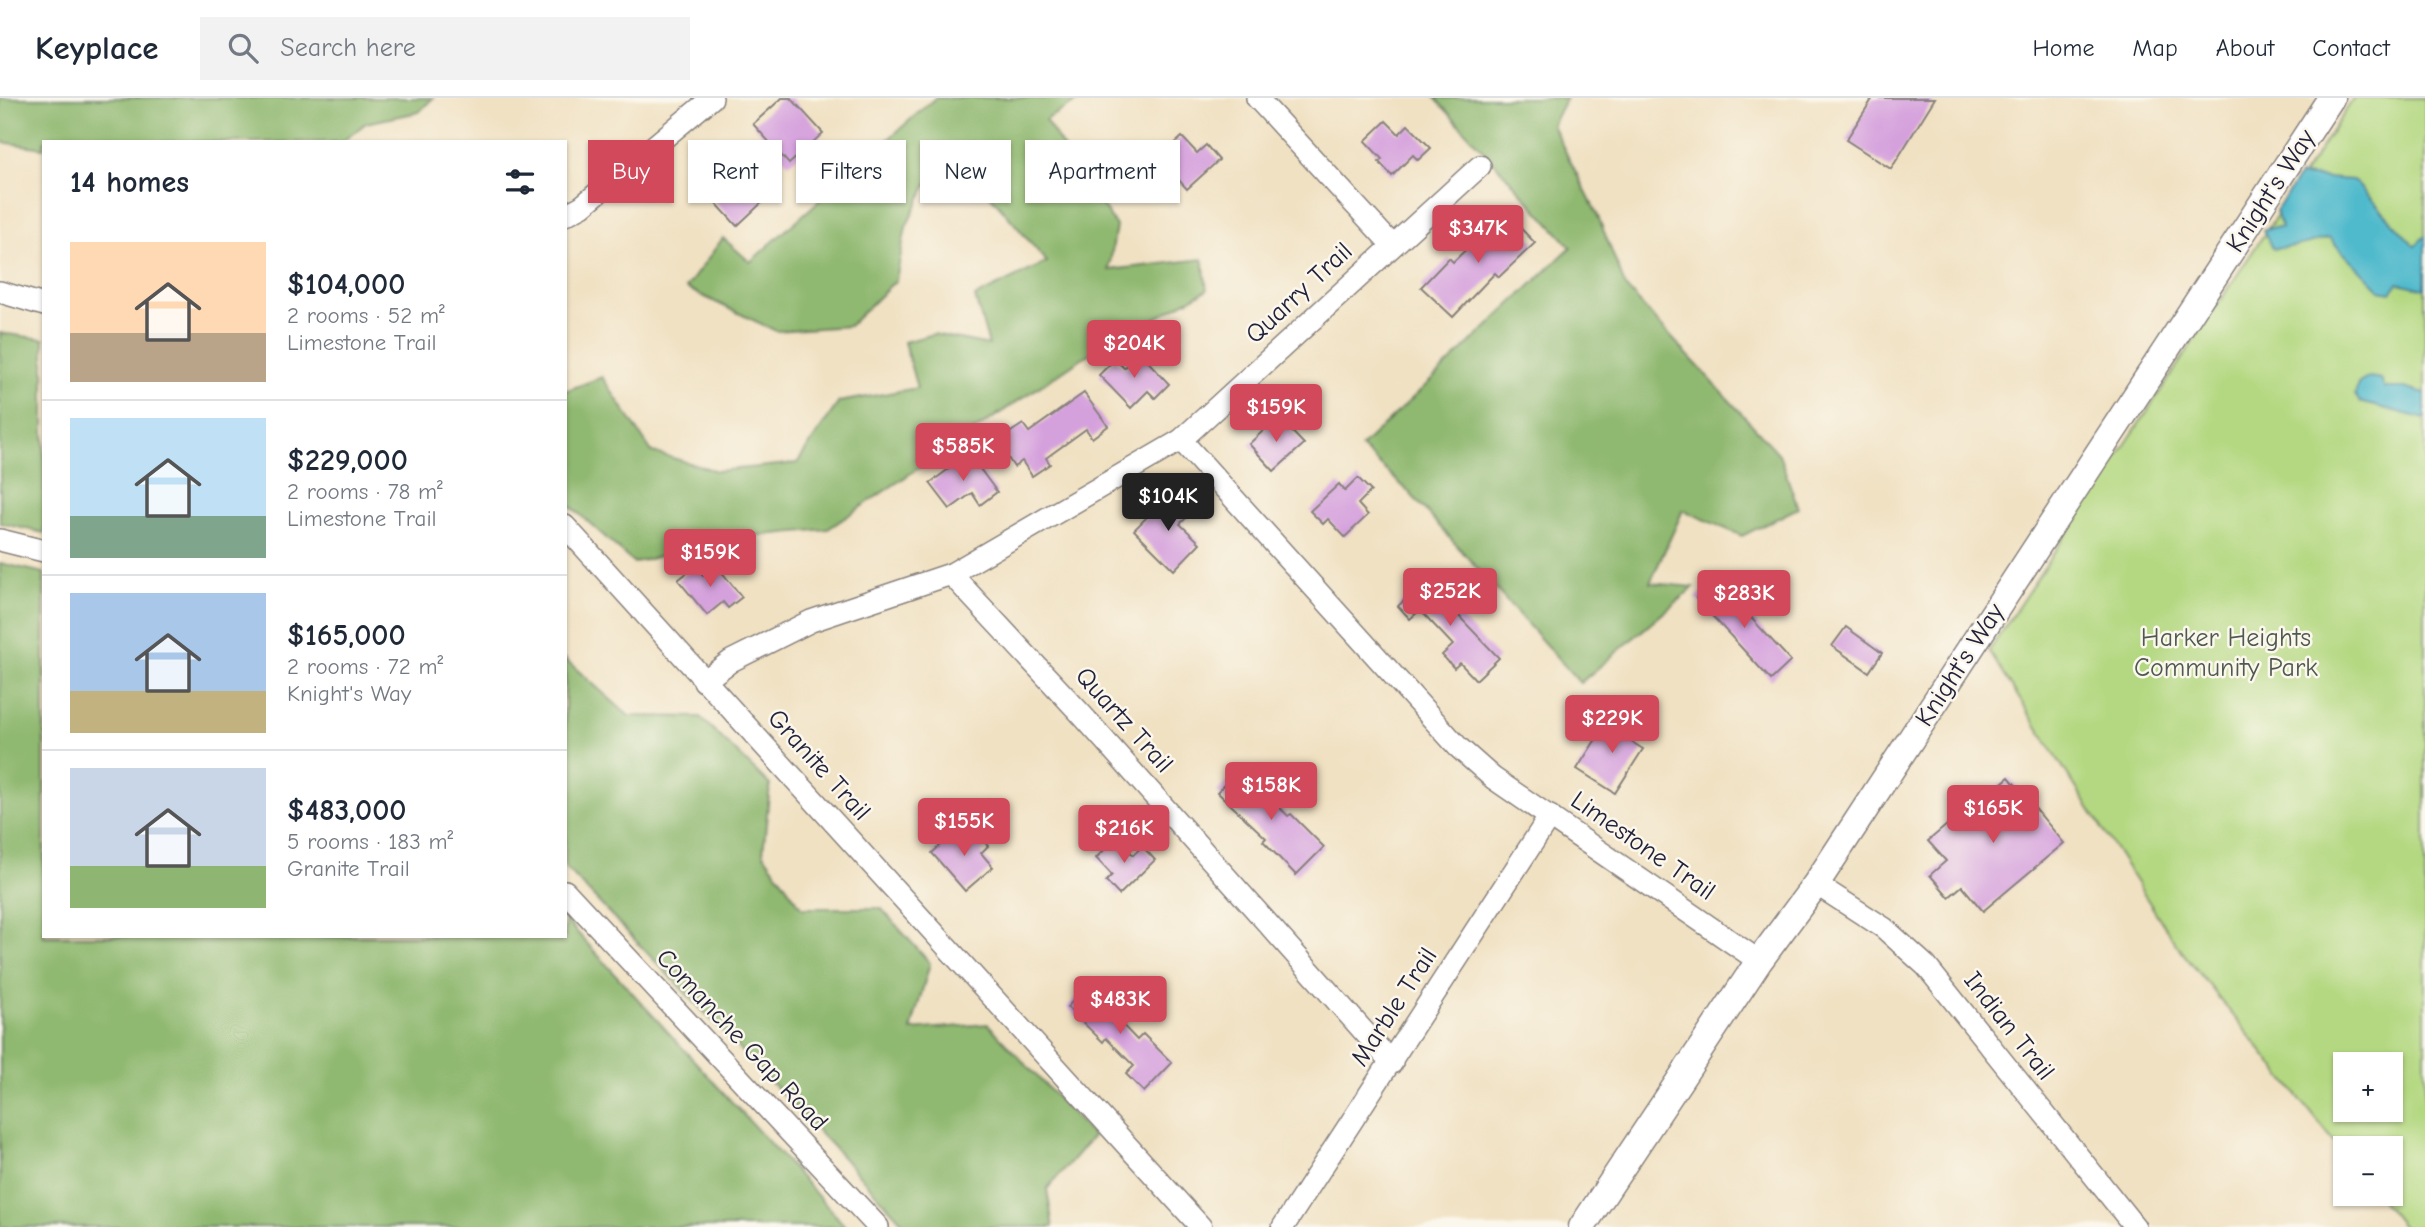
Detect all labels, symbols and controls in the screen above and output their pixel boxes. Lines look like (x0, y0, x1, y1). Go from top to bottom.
search box (200, 17, 690, 80)
text: Keyplace (35, 29, 158, 67)
icon: search (224, 29, 262, 67)
text: Search here (280, 33, 416, 63)
text: Home (2033, 34, 2094, 62)
text: Map (2132, 34, 2178, 62)
text: About (2216, 34, 2274, 62)
text: Contact (2312, 34, 2390, 62)
street label: Knight's Way (2220, 124, 2322, 258)
chip: Buy (588, 140, 674, 203)
chip: Rent (688, 140, 782, 203)
chip: Filters (796, 140, 906, 203)
chip: New (920, 140, 1011, 203)
chip: Apartment (1025, 140, 1180, 203)
icon: filters (501, 163, 539, 201)
text: 14 homes (70, 165, 189, 200)
pin: $347K (1429, 206, 1527, 265)
text: $347K (1448, 214, 1508, 241)
street label: Quarry Trail (1240, 236, 1358, 350)
text: $104,000 (287, 267, 405, 302)
icon: home (126, 270, 210, 354)
text: 2 rooms · 52 m² (287, 302, 445, 329)
pin: $204K (1085, 320, 1183, 380)
text: Limestone Trail (287, 329, 437, 356)
text: $204K (1103, 329, 1165, 356)
pin: $159K (1227, 384, 1325, 444)
text: $159K (1246, 393, 1306, 420)
pin: $585K (914, 424, 1012, 483)
text: $585K (932, 432, 995, 459)
text: $229,000 (287, 443, 408, 478)
icon: home (126, 446, 210, 530)
pin: $104K (1119, 474, 1217, 533)
text: 2 rooms · 78 m² (287, 478, 443, 505)
text: $104K (1138, 482, 1198, 509)
text: Limestone Trail (287, 505, 437, 532)
pin: $159K (661, 530, 759, 589)
text: $159K (680, 538, 740, 565)
pin: $252K (1401, 568, 1499, 628)
pin: $283K (1695, 570, 1793, 630)
text: $252K (1419, 577, 1481, 604)
text: $283K (1713, 579, 1775, 606)
street label: Knight's Way (1909, 598, 2011, 732)
text: $165,000 (287, 618, 406, 653)
icon: home (126, 621, 210, 705)
park label: Harker Heights Community Park (2134, 623, 2318, 683)
text: 2 rooms · 72 m² (287, 653, 443, 680)
street label: Quartz Trail (1069, 661, 1179, 779)
text: Knight's Way (287, 680, 411, 707)
pin: $229K (1563, 696, 1661, 755)
street label: Granite Trail (761, 703, 877, 827)
text: $229K (1581, 704, 1643, 731)
pin: $158K (1222, 762, 1320, 822)
text: $158K (1241, 771, 1301, 798)
street label: Limestone Trail (1565, 785, 1721, 907)
pin: $165K (1944, 786, 2042, 845)
text: $483,000 (287, 793, 407, 828)
text: $165K (1963, 794, 2023, 821)
icon: home (126, 796, 210, 880)
pin: $155K (915, 798, 1013, 858)
pin: $216K (1075, 806, 1173, 865)
text: $155K (934, 807, 994, 834)
text: $216K (1094, 814, 1154, 841)
text: 5 rooms · 183 m² (287, 828, 453, 855)
text: Granite Trail (287, 855, 410, 882)
street label: Marble Trail (1345, 942, 1443, 1072)
street label: Comanche Gap Road (650, 943, 834, 1137)
street label: Indian Trail (1957, 966, 2061, 1086)
pin: $483K (1071, 976, 1169, 1036)
text: $483K (1090, 985, 1150, 1012)
map controls (2333, 1052, 2403, 1206)
button: + (2333, 1052, 2403, 1122)
button: − (2333, 1136, 2403, 1206)

